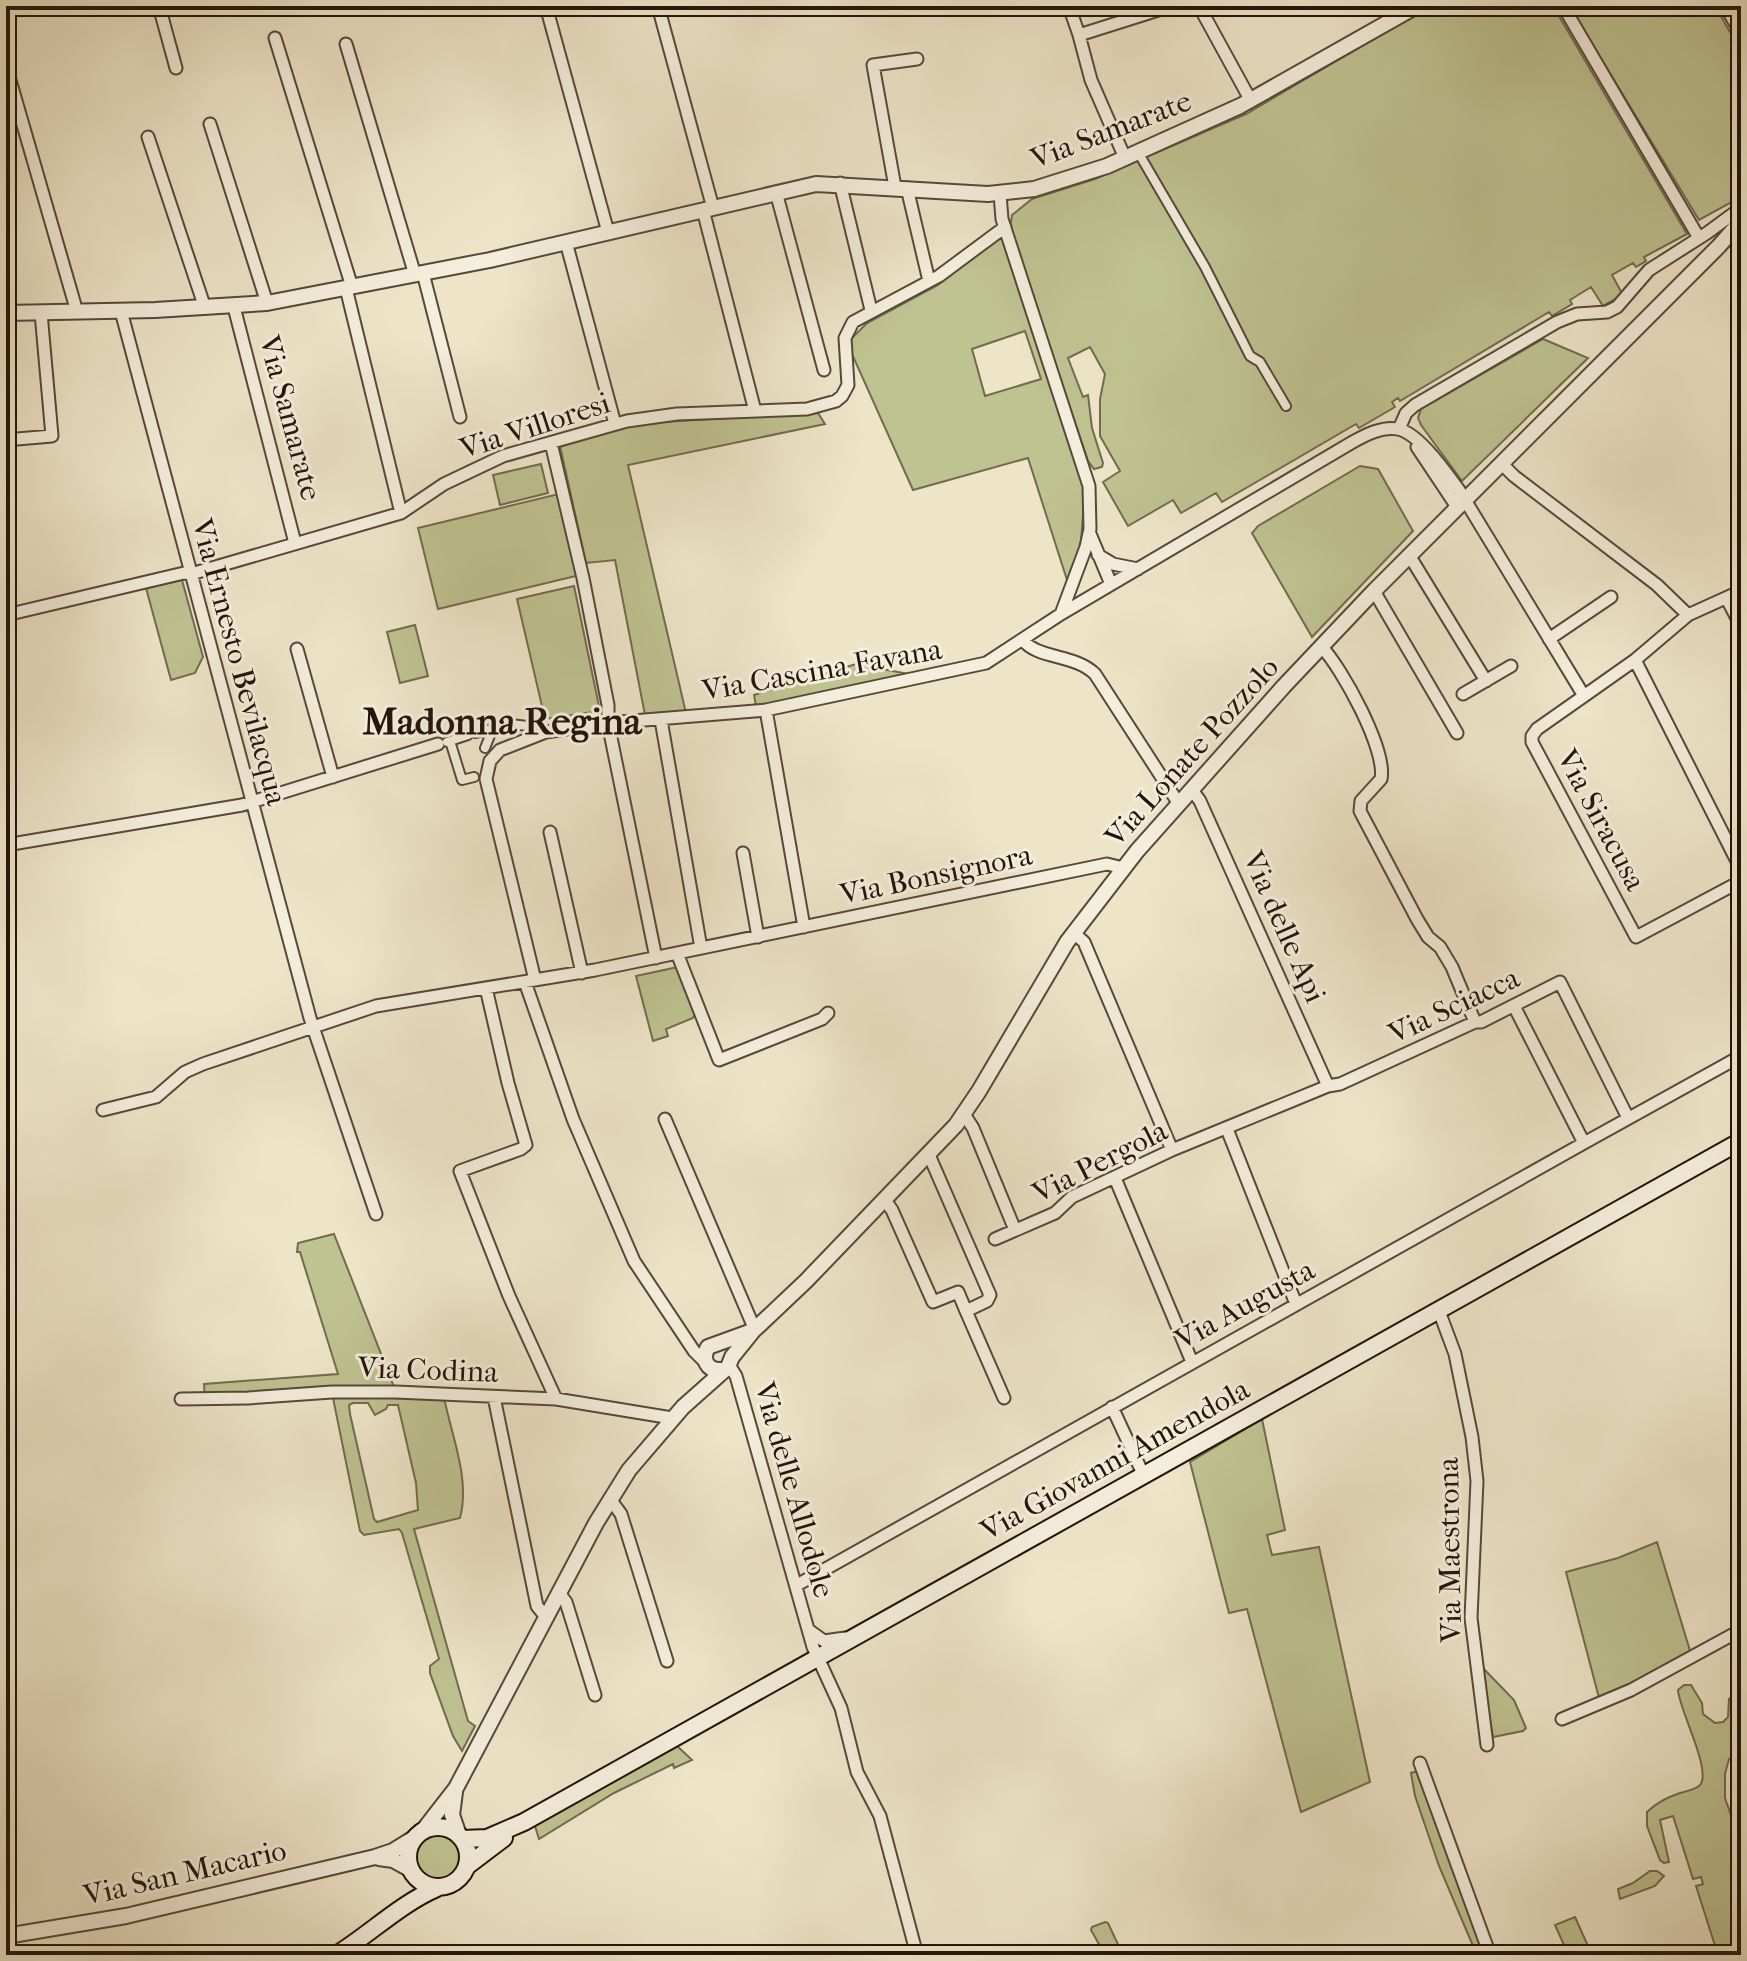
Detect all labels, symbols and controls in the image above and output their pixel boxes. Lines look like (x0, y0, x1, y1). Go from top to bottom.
street label: Via Samarate (1025, 83, 1196, 177)
street label: Via Samarate (251, 331, 329, 504)
street label: Via Villoresi (455, 385, 615, 467)
street label: Via Ernesto Bevilacqua (184, 514, 294, 810)
street label: Via Cascina Favana (698, 631, 946, 708)
street label: Via Lonate Pozzolo (1097, 650, 1286, 855)
district label: Madonna Regina (362, 699, 643, 744)
street label: Via Siracusa (1549, 743, 1653, 897)
street label: Via Bonsignora (836, 837, 1036, 913)
street label: Via delle Api (1235, 845, 1333, 1008)
street label: Via Sciacca (1382, 960, 1526, 1052)
street label: Via Pergola (1026, 1113, 1174, 1211)
street label: Via Augusta (1168, 1252, 1322, 1358)
street label: Via Codina (356, 1350, 500, 1390)
street label: Via Giovanni Amendola (974, 1371, 1256, 1549)
street label: Via delle Allodole (746, 1377, 842, 1602)
street label: Via Maestrona (1431, 1456, 1469, 1644)
street label: Via San Macario (79, 1833, 290, 1914)

